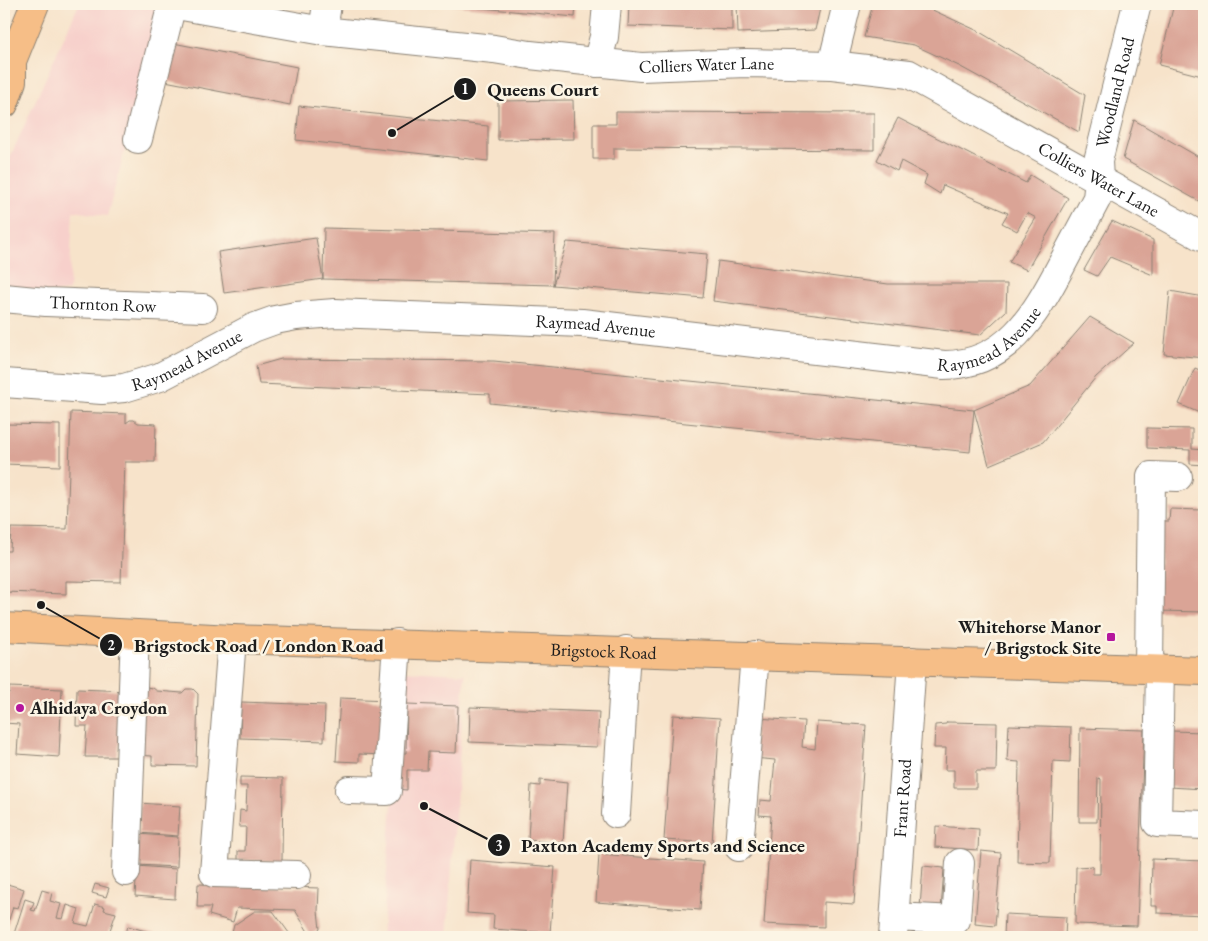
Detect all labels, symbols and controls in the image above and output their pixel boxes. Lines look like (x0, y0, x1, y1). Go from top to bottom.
street label: Woodland Road (1090, 34, 1140, 150)
street label: Colliers Water Lane (638, 51, 774, 78)
callout: Queens Court (452, 72, 609, 106)
text: Queens Court (487, 77, 599, 102)
text: 1 (461, 79, 469, 98)
street label: Colliers Water Lane (1034, 136, 1164, 222)
street label: Thornton Row (49, 290, 158, 317)
street label: Raymead Avenue (936, 302, 1046, 377)
street label: Raymead Avenue (535, 309, 657, 342)
street label: Raymead Avenue (129, 324, 246, 396)
place label: Whitehorse Manor / Brigstock Site (958, 615, 1102, 659)
callout: Brigstock Road / London Road (99, 628, 394, 662)
marker: Whitehorse Manor / Brigstock Site (1105, 631, 1117, 643)
text: Brigstock Road / London Road (134, 633, 384, 658)
text: 2 (107, 635, 115, 654)
street label: Brigstock Road (550, 637, 658, 664)
place label: Alhidaya Croydon (29, 696, 167, 719)
marker: Alhidaya Croydon (14, 702, 26, 714)
street label: Frant Road (888, 757, 916, 838)
callout: Paxton Academy Sports and Science (486, 828, 815, 862)
text: Paxton Academy Sports and Science (521, 833, 805, 858)
text: 3 (495, 836, 503, 855)

